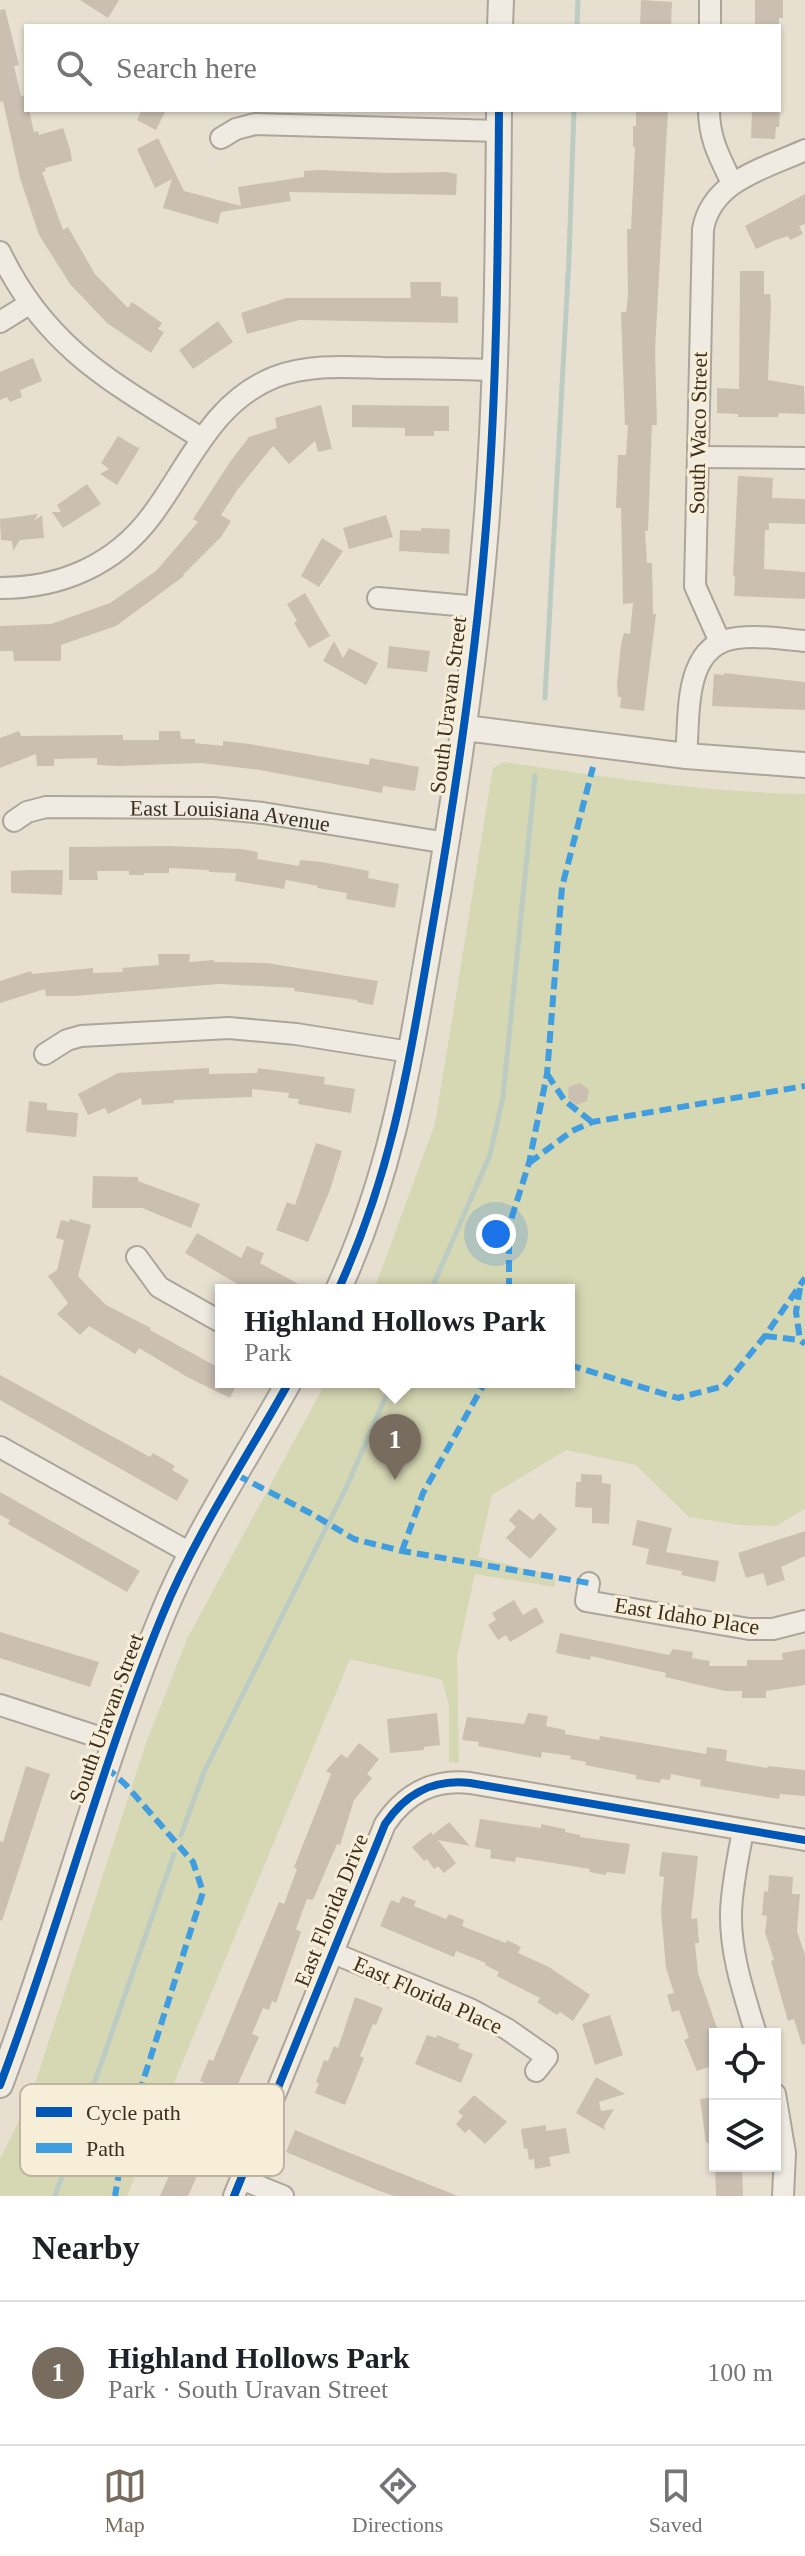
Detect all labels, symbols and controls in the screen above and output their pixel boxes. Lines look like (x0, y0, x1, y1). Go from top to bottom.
search box (24, 24, 781, 112)
icon: search (52, 46, 96, 90)
text: Search here (116, 51, 257, 84)
street label: South Waco Street (684, 351, 712, 515)
street label: South Uravan Street (425, 615, 471, 795)
street label: East Louisiana Avenue (130, 795, 332, 836)
your location (476, 1214, 516, 1254)
popup (215, 1284, 575, 1388)
text: Highland Hollows Park (244, 1304, 546, 1337)
text: Park (244, 1338, 292, 1367)
pin: 1 (369, 1414, 421, 1480)
street label: East Idaho Place (613, 1592, 761, 1640)
street label: South Uravan Street (64, 1630, 148, 1806)
street label: East Florida Drive (289, 1830, 373, 1990)
street label: East Florida Place (350, 1951, 506, 2039)
map controls (709, 2028, 781, 2172)
button: locate (709, 2028, 781, 2100)
legend (20, 2084, 284, 2176)
text: Cycle path (86, 2100, 181, 2125)
button: layers (709, 2100, 781, 2172)
text: Path (86, 2136, 125, 2161)
text: Nearby (32, 2229, 140, 2266)
text: Highland Hollows Park (108, 2341, 410, 2374)
text: 1 (52, 2358, 65, 2387)
text: 100 m (707, 2358, 773, 2387)
text: Park · South Uravan Street (108, 2375, 388, 2404)
tab: Map (103, 2464, 147, 2538)
tab: Directions (352, 2464, 443, 2538)
tab: Saved (649, 2464, 702, 2538)

